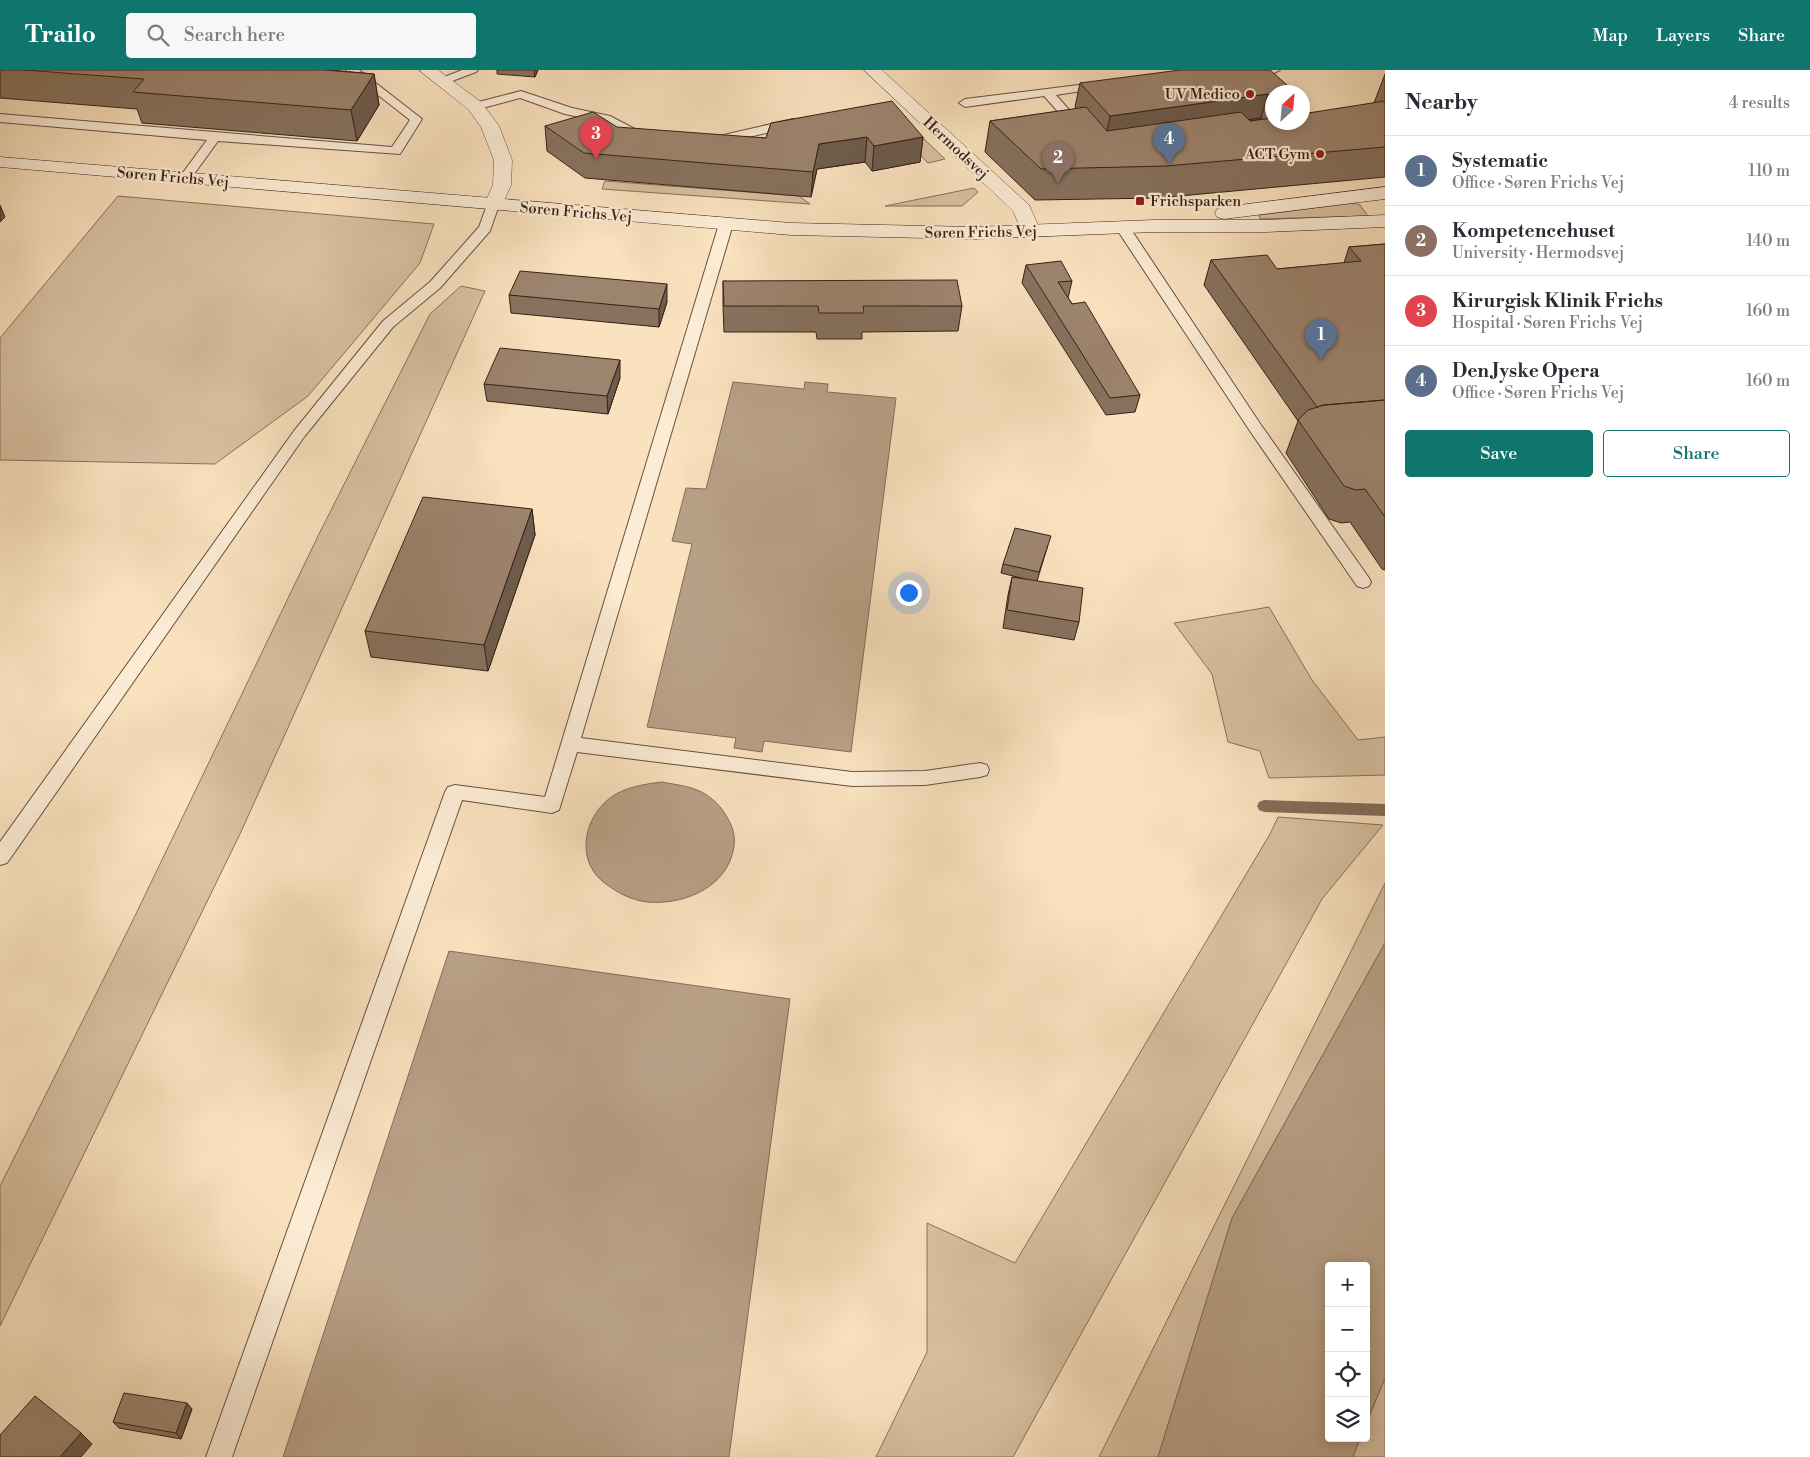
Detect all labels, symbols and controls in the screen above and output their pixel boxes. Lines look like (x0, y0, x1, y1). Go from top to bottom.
search box (126, 13, 476, 58)
text: Trailo (25, 20, 96, 50)
icon: search (144, 21, 172, 49)
text: Search here (184, 23, 285, 47)
text: Map (1593, 24, 1628, 47)
text: Layers (1656, 24, 1710, 47)
text: Share (1738, 24, 1785, 47)
place label: UV Medico (1165, 85, 1240, 104)
north arrow (1265, 85, 1310, 130)
marker: UV Medico (1244, 88, 1256, 100)
text: Nearby (1405, 90, 1478, 116)
text: 4 results (1729, 93, 1790, 113)
street label: Hermodsvej (919, 113, 993, 184)
pin: 3 (580, 118, 612, 159)
pin: 4 (1153, 123, 1185, 164)
pin: 2 (1042, 142, 1074, 183)
place label: ACT Gym (1244, 145, 1310, 164)
marker: ACT Gym (1314, 148, 1326, 160)
text: Systematic (1452, 149, 1548, 173)
text: 1 (1417, 161, 1425, 181)
text: 110 m (1748, 161, 1790, 181)
street label: Søren Frichs Vej (116, 163, 230, 192)
text: Office · Søren Frichs Vej (1452, 173, 1624, 193)
place label: Frichsparken (1150, 192, 1241, 211)
marker: Frichsparken (1134, 195, 1146, 207)
street label: Søren Frichs Vej (519, 198, 633, 227)
text: Kompetencehuset (1452, 219, 1615, 243)
street label: Søren Frichs Vej (925, 222, 1037, 243)
text: 2 (1416, 231, 1426, 251)
text: 140 m (1746, 231, 1790, 251)
text: University · Hermodsvej (1452, 243, 1624, 263)
text: Kirurgisk Klinik Frichs (1452, 289, 1663, 313)
text: 3 (1416, 301, 1426, 321)
text: 160 m (1746, 301, 1790, 321)
text: Hospital · Søren Frichs Vej (1452, 313, 1643, 333)
pin: 1 (1305, 319, 1337, 360)
text: Den Jyske Opera (1452, 359, 1600, 383)
text: 4 (1416, 371, 1426, 391)
text: 160 m (1746, 371, 1790, 391)
text: Office · Søren Frichs Vej (1452, 383, 1624, 403)
button: Save (1405, 430, 1593, 477)
button: Share (1603, 430, 1790, 477)
your location (896, 580, 922, 606)
map controls (1325, 1262, 1370, 1442)
button: + (1325, 1262, 1370, 1307)
button: − (1325, 1307, 1370, 1352)
button: locate (1325, 1352, 1370, 1397)
button: layers (1325, 1397, 1370, 1442)

